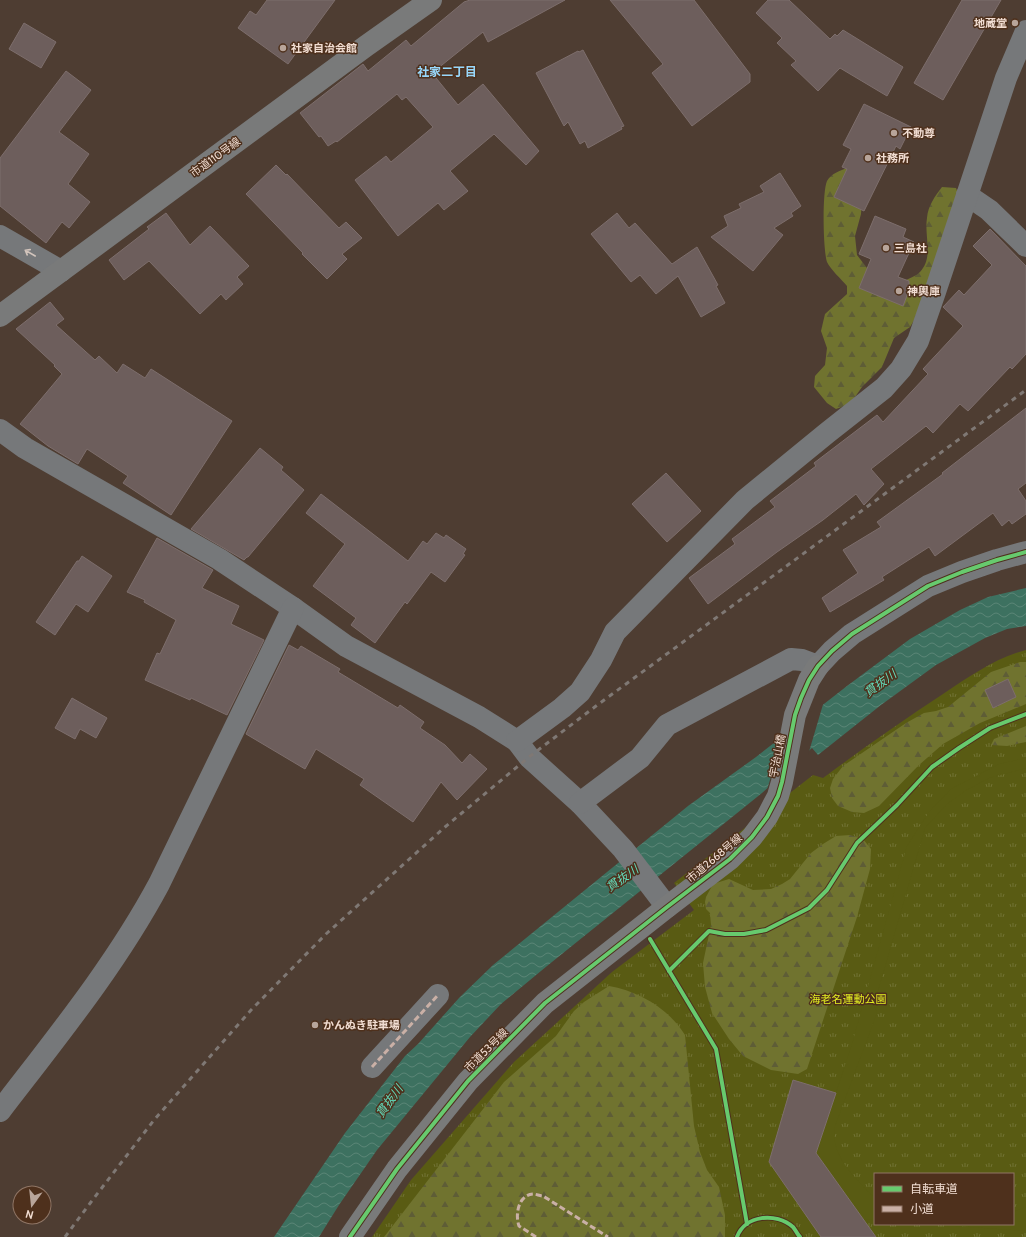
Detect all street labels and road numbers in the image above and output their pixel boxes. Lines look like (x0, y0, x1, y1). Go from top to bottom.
street label: 市道110号線 (187, 134, 243, 180)
street label: 宇治山橋 (766, 733, 788, 779)
street label: 市道2668号線 (683, 830, 745, 886)
street label: 市道53号線 (461, 1025, 511, 1075)

